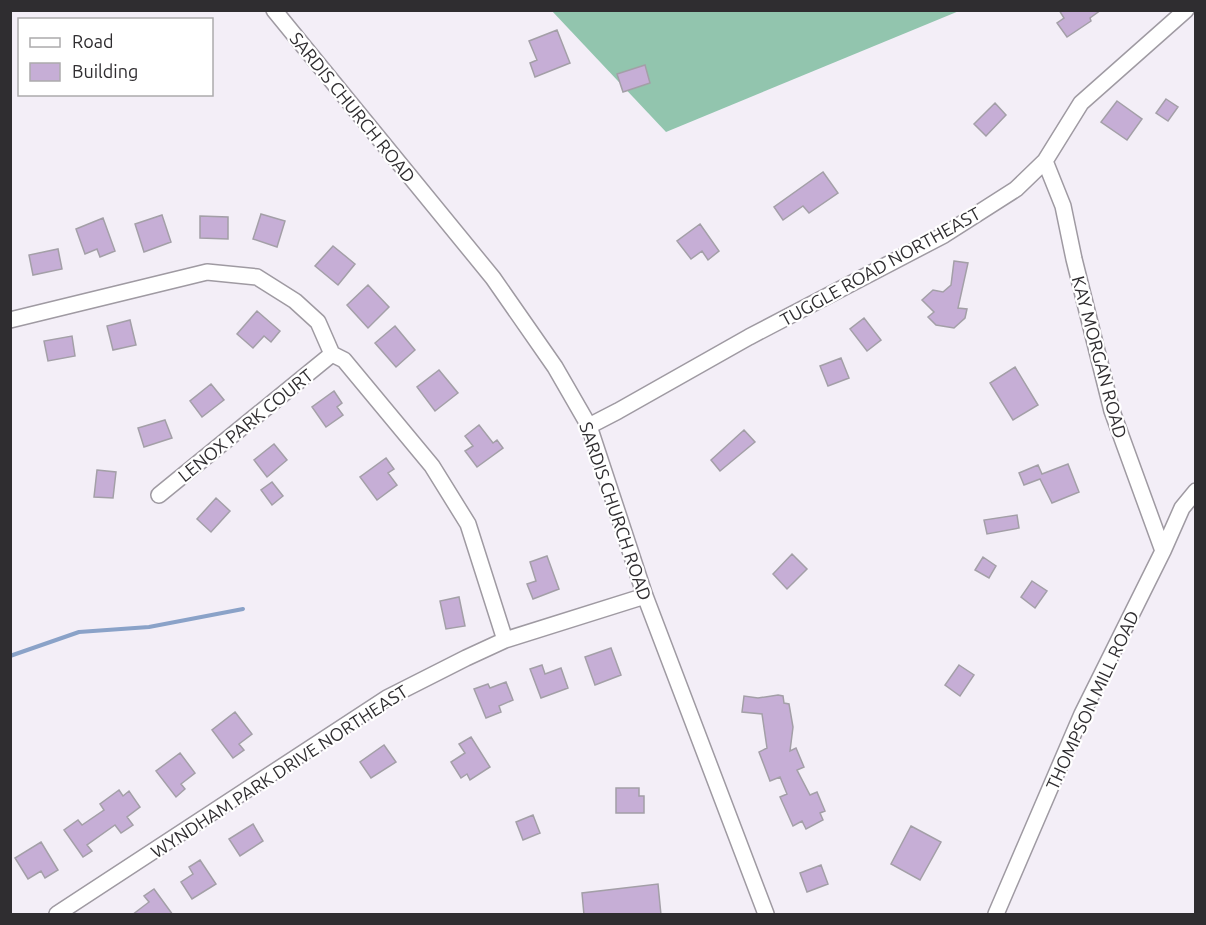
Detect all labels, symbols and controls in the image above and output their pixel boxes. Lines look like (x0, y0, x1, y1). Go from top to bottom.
legend (18, 18, 213, 96)
street label: SARDIS CHURCH ROAD (286, 28, 420, 186)
text: Road (72, 31, 114, 51)
text: Building (72, 61, 138, 81)
street label: TUGGLE ROAD NORTHEAST (777, 203, 983, 329)
street label: KAY MORGAN ROAD (1069, 274, 1131, 440)
street label: LENOX PARK COURT (174, 365, 316, 485)
street label: SARDIS CHURCH ROAD (576, 419, 656, 603)
street label: THOMPSON MILL ROAD (1042, 607, 1142, 793)
street label: WYNDHAM PARK DRIVE NORTHEAST (147, 680, 411, 862)

